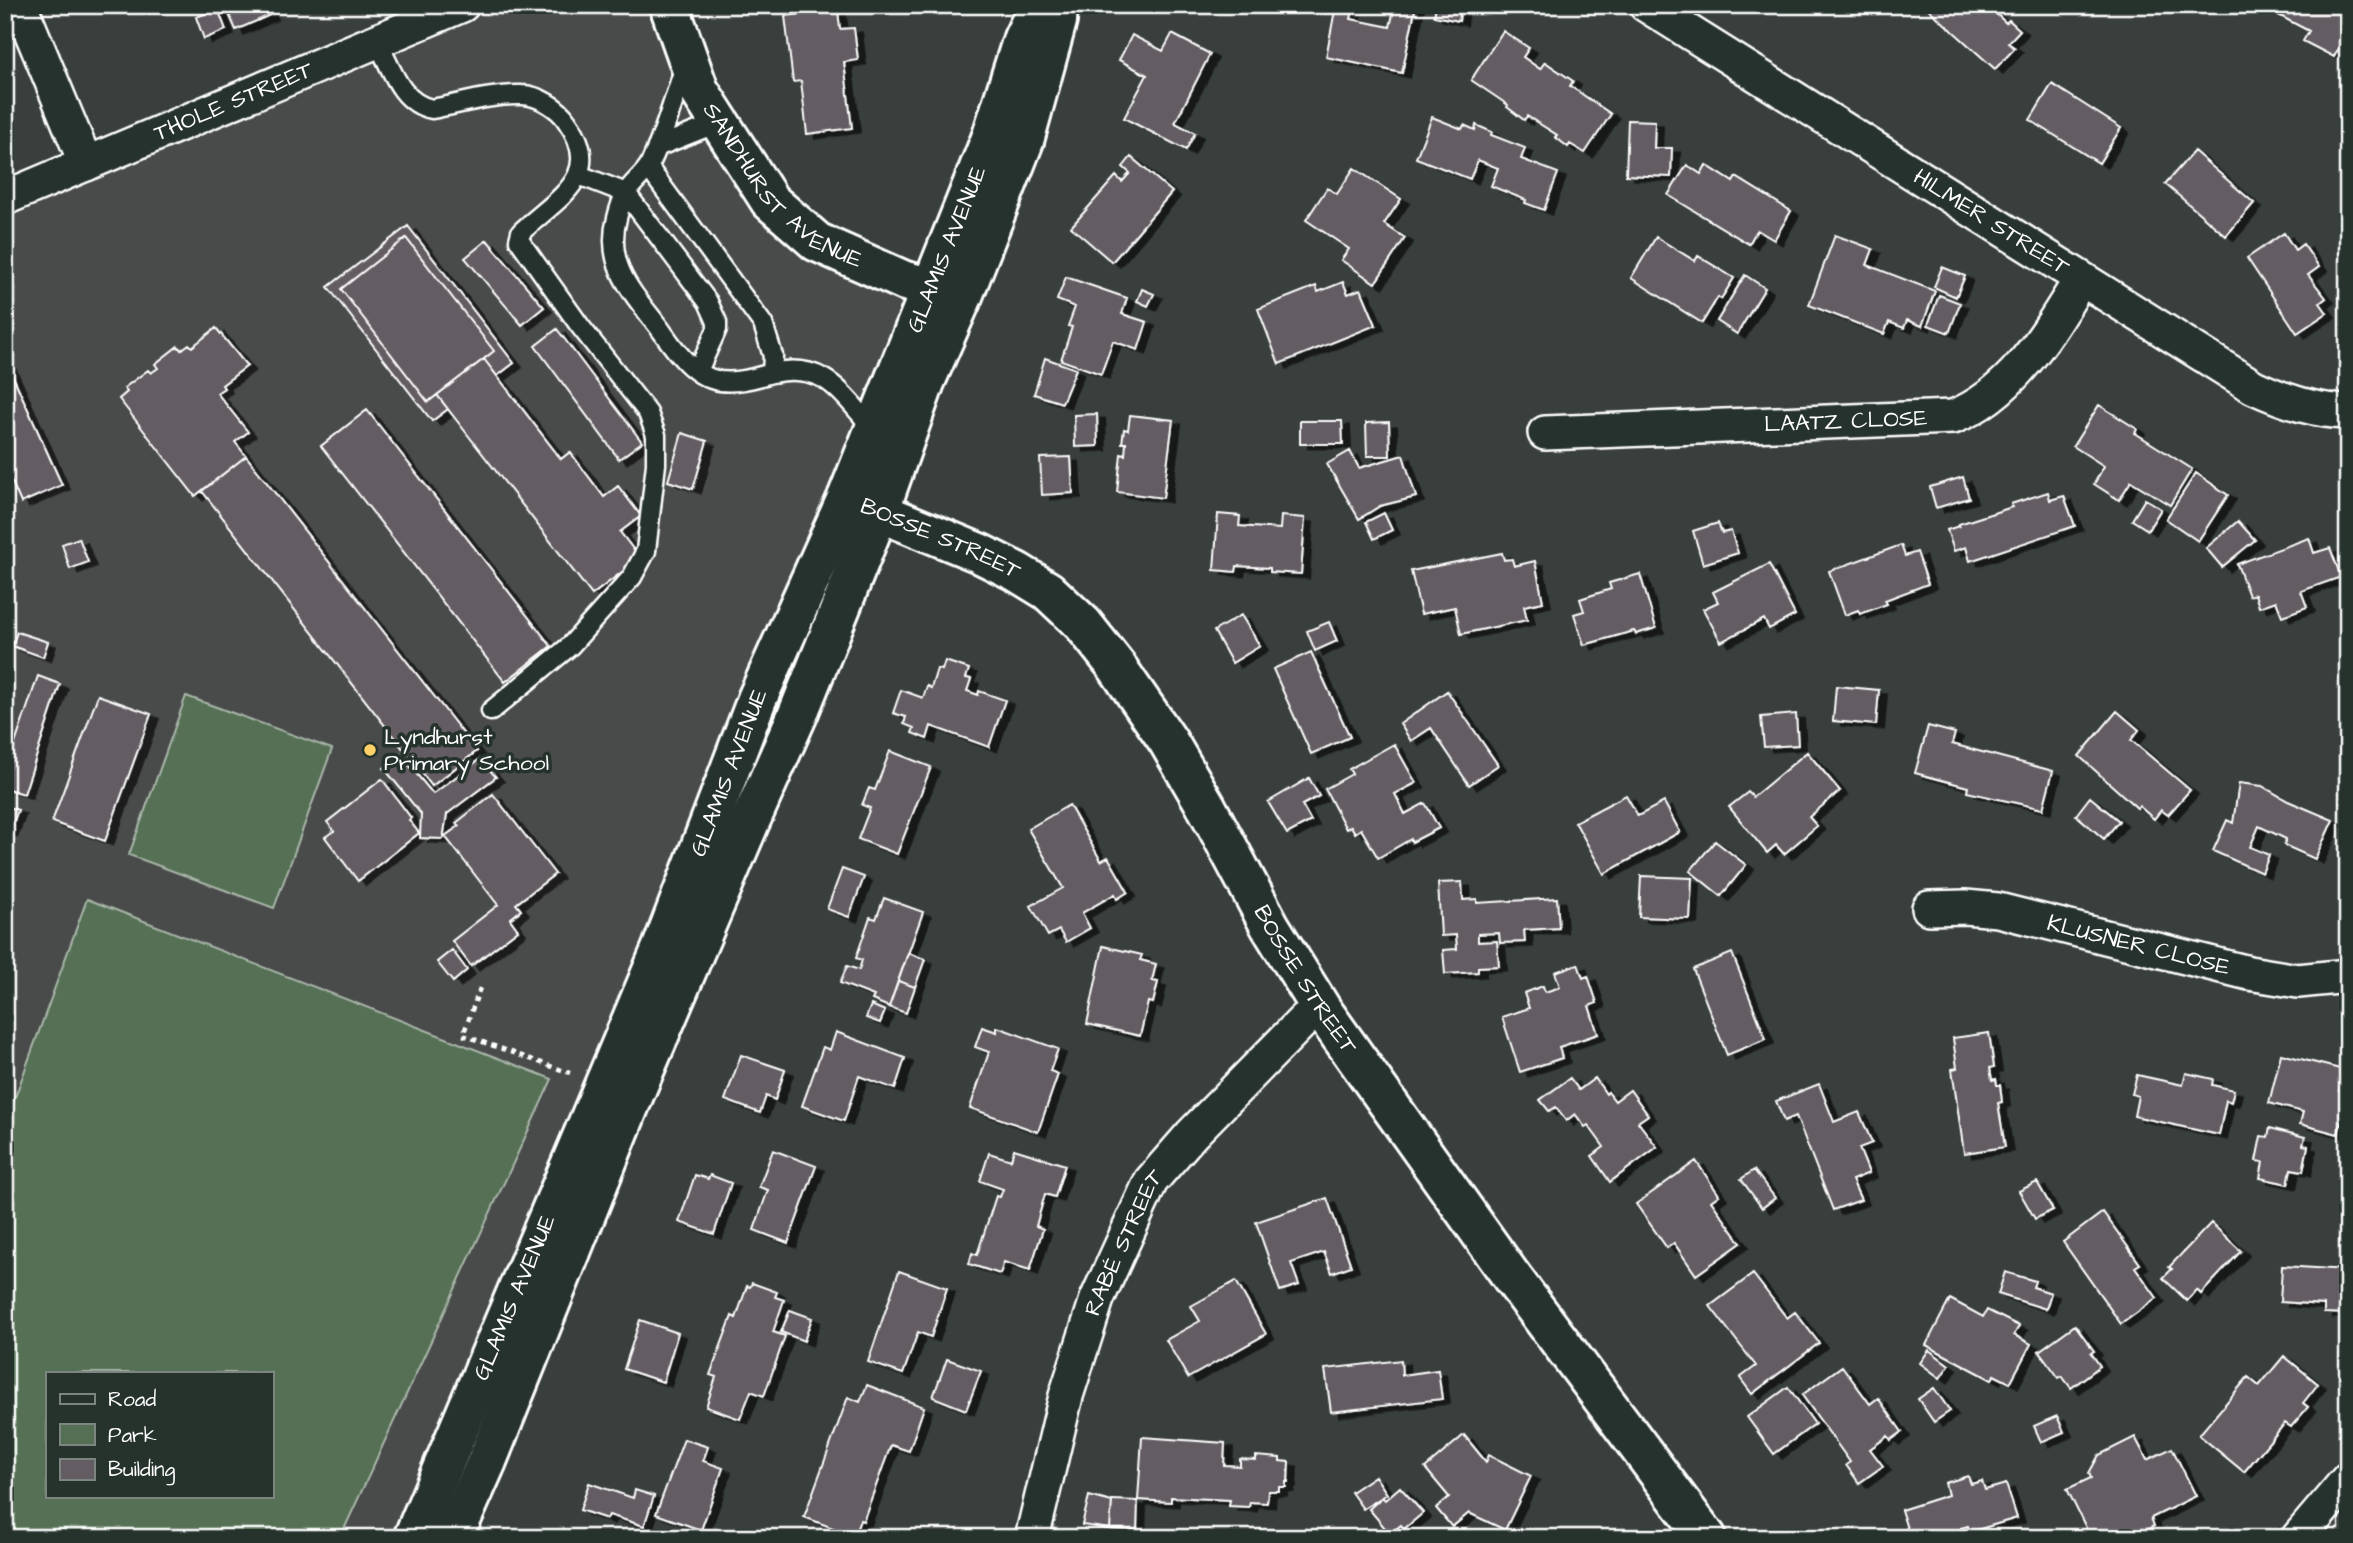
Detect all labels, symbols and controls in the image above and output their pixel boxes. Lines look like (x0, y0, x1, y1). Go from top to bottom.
street label: THOLE STREET (149, 54, 318, 149)
street label: SANDHURST AVENUE (695, 96, 868, 276)
street label: GLAMIS AVENUE (899, 161, 994, 337)
street label: HILMER STREET (1907, 161, 2076, 284)
street label: LAATZ CLOSE (1764, 402, 1928, 440)
street label: BOSSE STREET (856, 490, 1027, 588)
street label: GLAMIS AVENUE (682, 683, 776, 861)
place label: Lyndhurst Primary School (384, 721, 549, 780)
marker: Lyndhurst Primary School (362, 742, 378, 758)
street label: BOSSE STREET (1246, 899, 1365, 1061)
street label: KLUSNER CLOSE (2044, 907, 2234, 984)
street label: RABÉ STREET (1077, 1162, 1171, 1320)
street label: GLAMIS AVENUE (465, 1209, 564, 1385)
legend (46, 1372, 273, 1498)
text: Road (108, 1385, 156, 1414)
text: Park (108, 1421, 157, 1450)
text: Building (108, 1455, 176, 1486)

